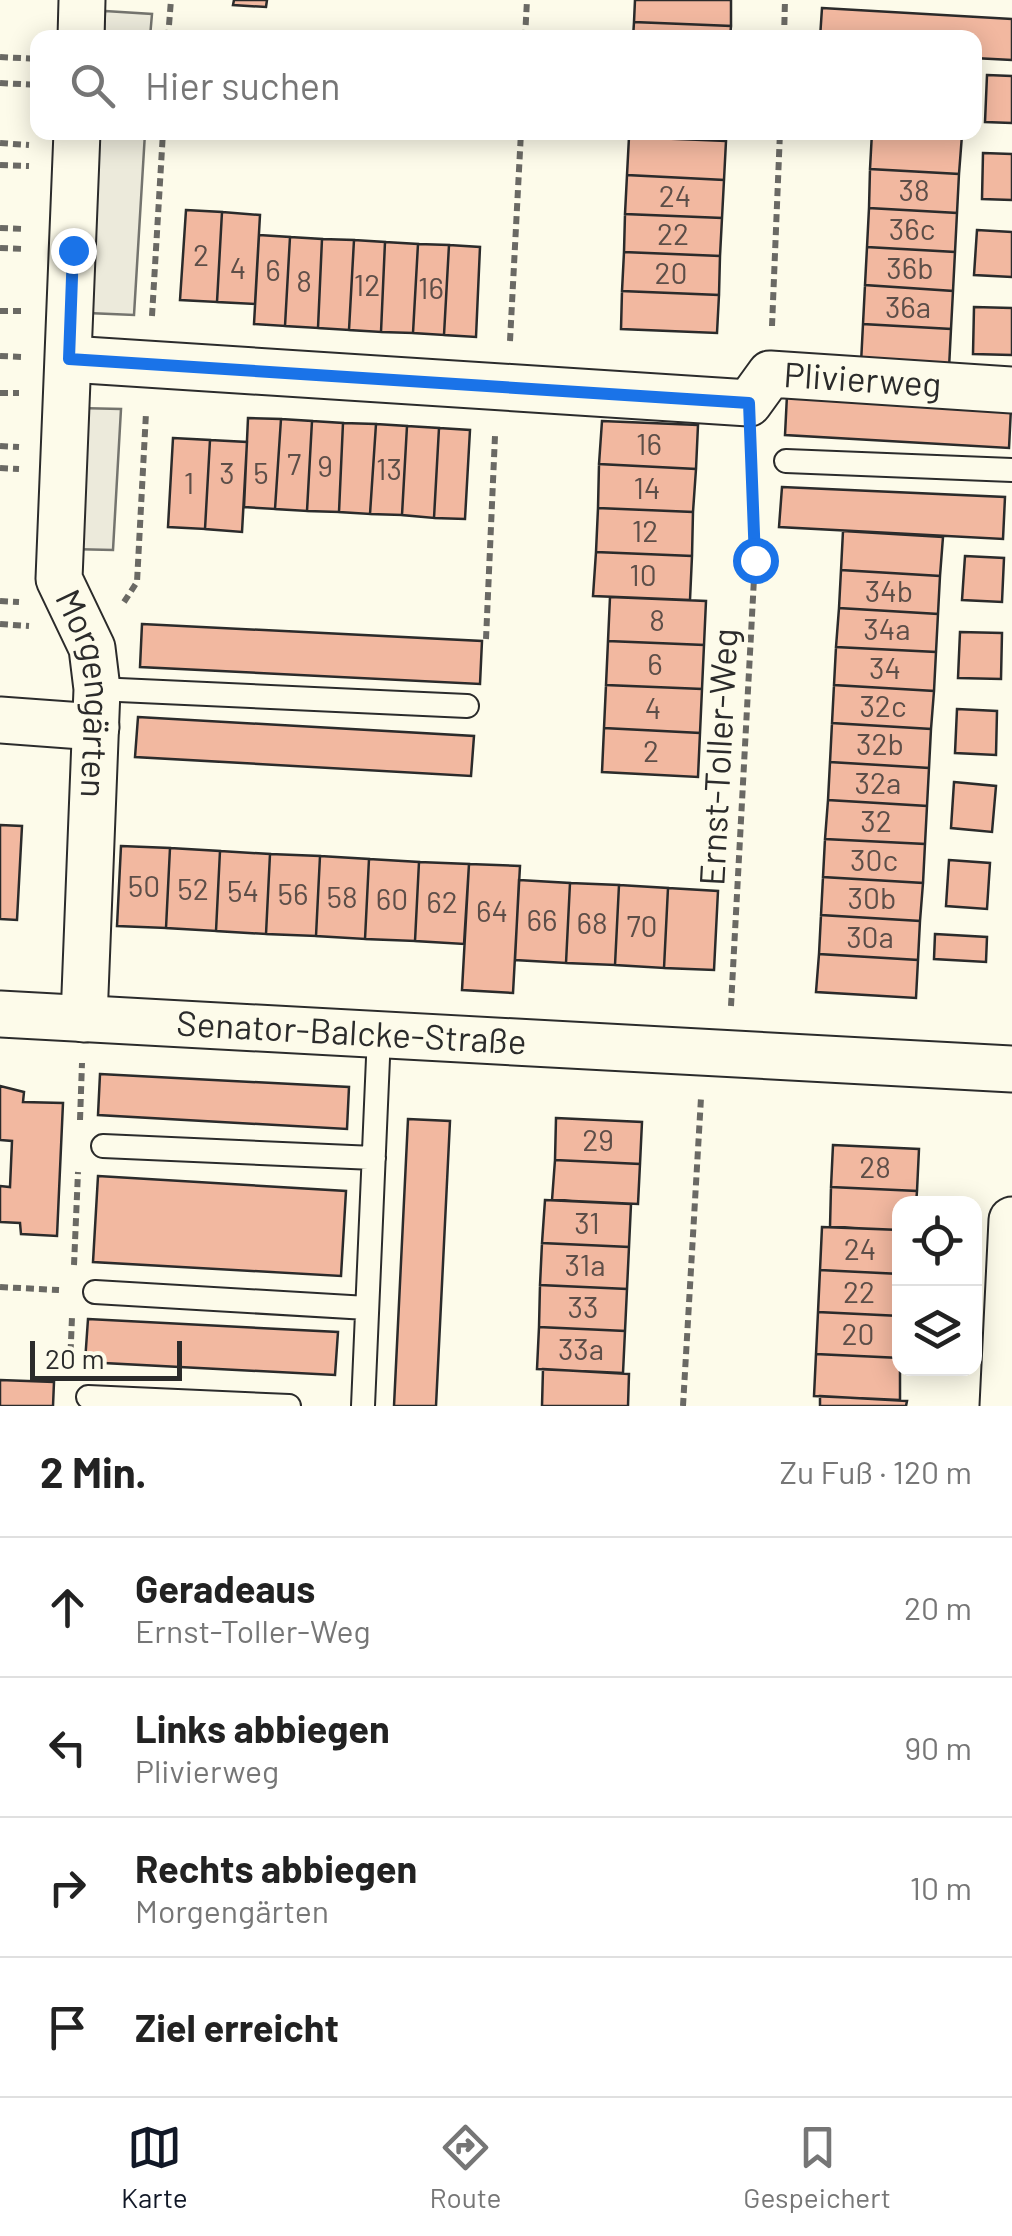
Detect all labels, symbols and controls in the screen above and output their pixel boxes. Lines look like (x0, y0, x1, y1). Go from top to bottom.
search box (30, 30, 982, 140)
icon: search (65, 58, 120, 113)
text: Hier suchen (145, 62, 341, 108)
house number: 38 (898, 171, 930, 207)
house number: 24 (659, 177, 691, 213)
house number: 36c (889, 210, 935, 246)
house number: 22 (657, 215, 689, 251)
route end (51, 228, 97, 274)
house number: 2 (193, 236, 209, 272)
house number: 4 (230, 249, 246, 285)
house number: 36b (886, 249, 934, 285)
house number: 6 (265, 251, 281, 287)
house number: 20 (654, 254, 688, 290)
house number: 8 (296, 262, 312, 298)
house number: 12 (354, 266, 380, 302)
house number: 16 (418, 269, 444, 305)
house number: 36a (885, 288, 931, 324)
street label: Plivierweg (783, 352, 943, 404)
house number: 16 (636, 425, 662, 461)
house number: 7 (287, 445, 301, 481)
house number: 9 (317, 447, 333, 483)
house number: 13 (376, 450, 402, 486)
house number: 3 (219, 454, 235, 490)
house number: 5 (253, 454, 269, 490)
house number: 1 (184, 464, 194, 500)
house number: 14 (633, 469, 661, 505)
house number: 12 (632, 512, 658, 548)
route start (733, 538, 779, 584)
house number: 10 (629, 556, 657, 592)
house number: 34b (865, 572, 913, 608)
street label: Morgengärten (48, 582, 121, 799)
house number: 8 (649, 601, 665, 637)
house number: 34a (863, 610, 911, 646)
street label: Ernst-Toller-Weg (689, 627, 745, 887)
house number: 6 (647, 645, 663, 681)
house number: 34 (869, 649, 901, 685)
house number: 32c (859, 687, 907, 723)
house number: 4 (645, 689, 661, 725)
house number: 32b (856, 725, 904, 761)
house number: 2 (643, 732, 659, 768)
house number: 32a (855, 764, 901, 800)
house number: 32 (860, 802, 892, 838)
house number: 30c (850, 841, 898, 877)
house number: 50 (128, 867, 160, 903)
house number: 52 (177, 870, 209, 906)
house number: 54 (227, 872, 259, 908)
house number: 56 (278, 875, 308, 911)
house number: 58 (326, 878, 358, 914)
house number: 30b (848, 879, 896, 915)
house number: 60 (376, 880, 408, 916)
house number: 62 (426, 883, 458, 919)
house number: 64 (476, 892, 508, 928)
house number: 66 (527, 901, 557, 937)
house number: 68 (576, 904, 608, 940)
house number: 70 (626, 907, 658, 943)
house number: 30a (846, 918, 894, 954)
street label: Senator-Balcke-Straße (175, 1001, 528, 1062)
house number: 29 (582, 1121, 614, 1157)
house number: 28 (859, 1148, 891, 1184)
map controls (892, 1196, 982, 1376)
button: locate (892, 1196, 982, 1286)
house number: 31 (574, 1204, 600, 1240)
house number: 24 (844, 1230, 876, 1266)
house number: 31a (564, 1246, 606, 1282)
house number: 22 (843, 1273, 875, 1309)
button: layers (892, 1286, 982, 1376)
house number: 33 (568, 1288, 598, 1324)
house number: 20 (841, 1315, 875, 1351)
house number: 33a (558, 1330, 604, 1366)
scale bar (30, 1336, 182, 1380)
text: 20 m (45, 1341, 105, 1375)
text: 2 Min. (40, 1446, 147, 1496)
text: Zu Fuß · 120 m (779, 1452, 972, 1490)
text: Geradeaus (135, 1565, 315, 1611)
icon: ahead (40, 1580, 95, 1635)
text: 20 m (904, 1588, 972, 1626)
text: Ernst-Toller-Weg (135, 1611, 371, 1649)
text: Links abbiegen (135, 1705, 390, 1751)
icon: left (40, 1720, 95, 1775)
text: 90 m (904, 1728, 972, 1766)
text: Plivierweg (135, 1751, 279, 1789)
text: Rechts abbiegen (135, 1845, 417, 1891)
icon: right (40, 1860, 95, 1915)
text: 10 m (910, 1868, 972, 1906)
text: Morgengärten (135, 1891, 329, 1929)
icon: arrive (40, 2000, 95, 2055)
text: Ziel erreicht (135, 2004, 339, 2050)
tab: Karte (121, 2120, 188, 2214)
tab: Route (429, 2120, 501, 2214)
tab: Gespeichert (743, 2120, 891, 2214)

